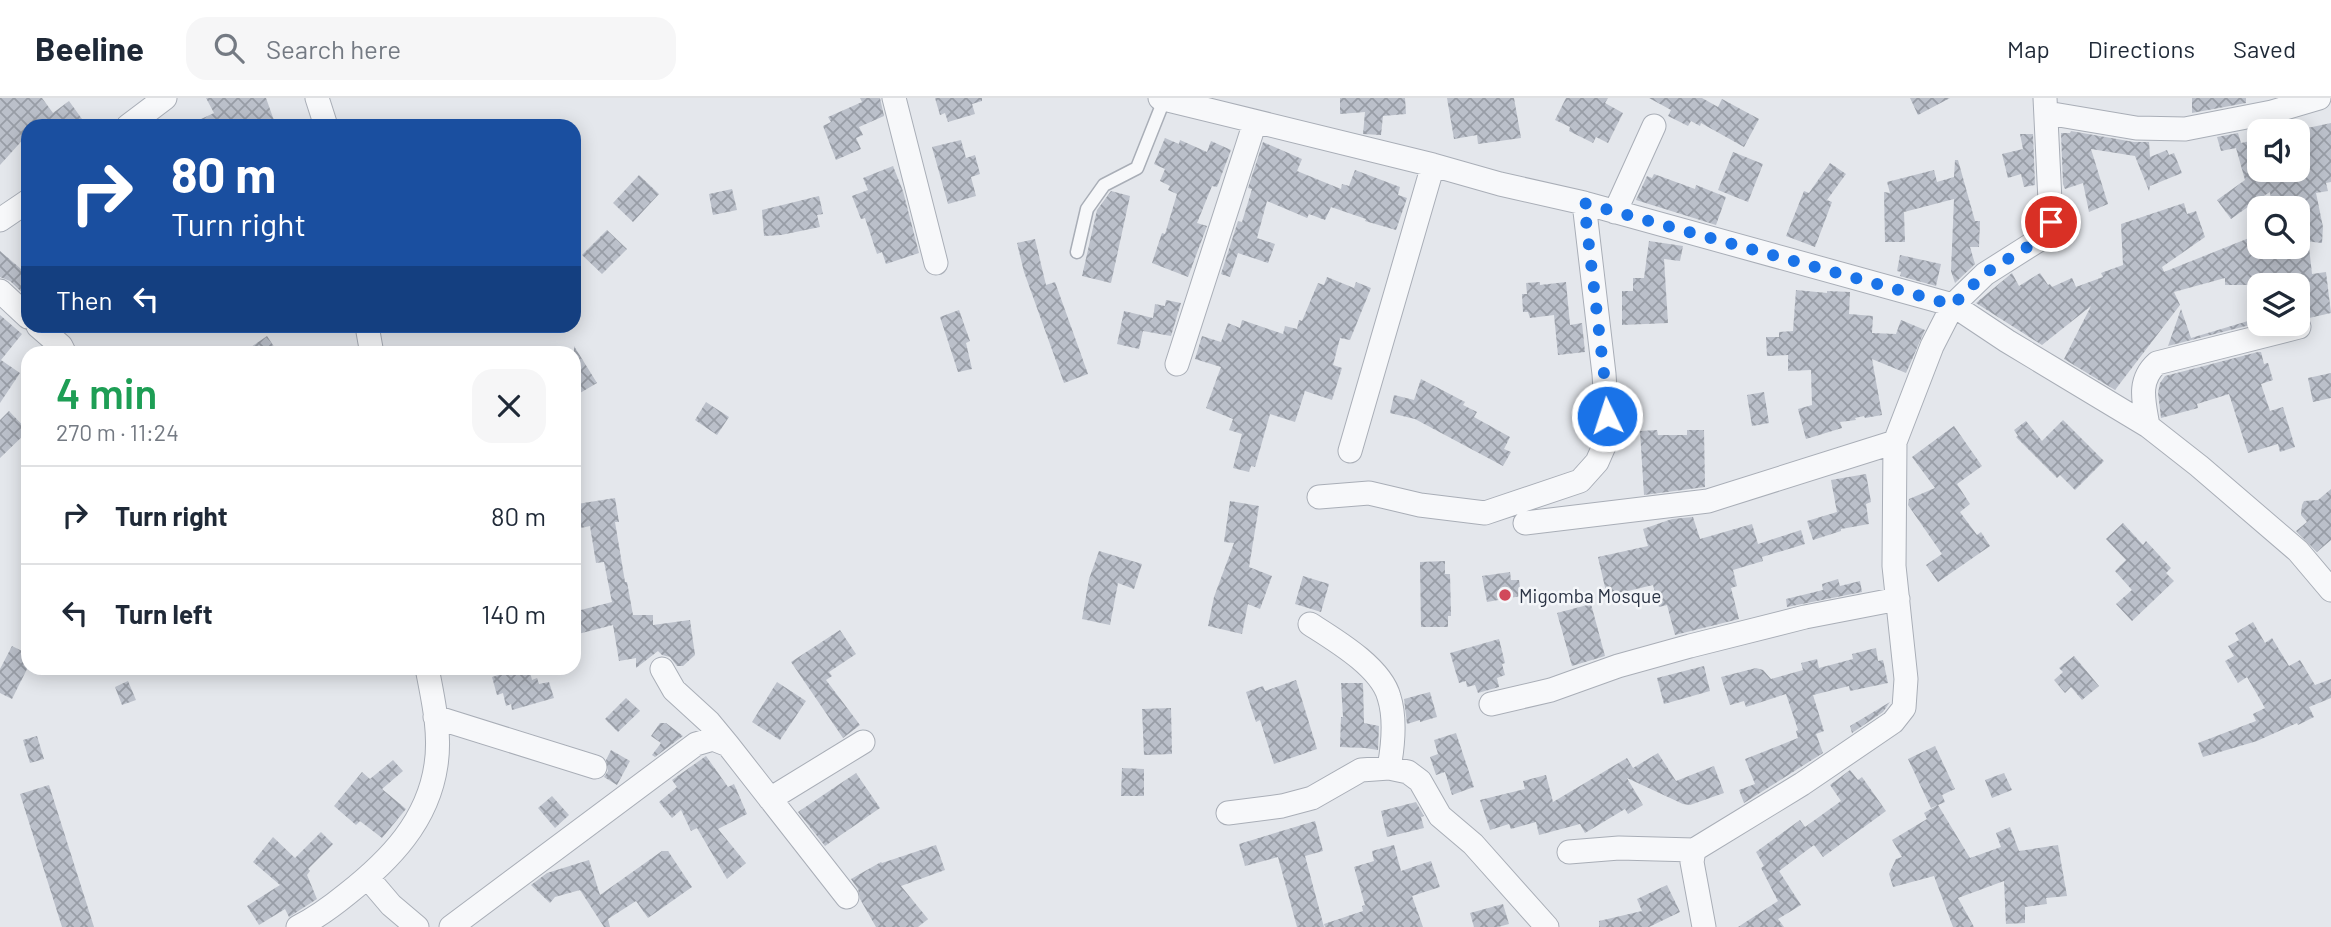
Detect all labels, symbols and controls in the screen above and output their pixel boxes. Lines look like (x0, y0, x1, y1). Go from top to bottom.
search box (186, 17, 676, 80)
text: Beeline (35, 28, 144, 68)
icon: search (210, 29, 248, 67)
text: Search here (266, 33, 401, 64)
text: Map (2007, 34, 2050, 63)
text: Directions (2088, 34, 2195, 63)
text: Saved (2233, 34, 2296, 63)
map controls (2247, 119, 2310, 336)
button: sound (2247, 119, 2310, 182)
text: 80 m (171, 144, 276, 203)
icon: right (56, 147, 147, 238)
pin (2021, 192, 2081, 252)
button: search (2247, 196, 2310, 259)
icon: arrive (2032, 203, 2070, 241)
text: Turn right (171, 204, 306, 242)
button: layers (2247, 273, 2310, 336)
icon: left (127, 280, 165, 318)
text: Then (56, 284, 113, 315)
text: 4 min (56, 367, 157, 417)
button: close (472, 369, 546, 443)
position arrow (1570, 379, 1644, 453)
text: 270 m · 11:24 (56, 418, 179, 446)
icon: right (56, 496, 94, 534)
text: Turn right (115, 500, 228, 531)
text: 80 m (491, 500, 546, 531)
place label: Migomba Mosque (1519, 584, 1661, 607)
marker: Migomba Mosque (1497, 587, 1513, 603)
icon: left (56, 594, 94, 632)
text: Turn left (115, 598, 213, 629)
text: 140 m (481, 598, 546, 629)

